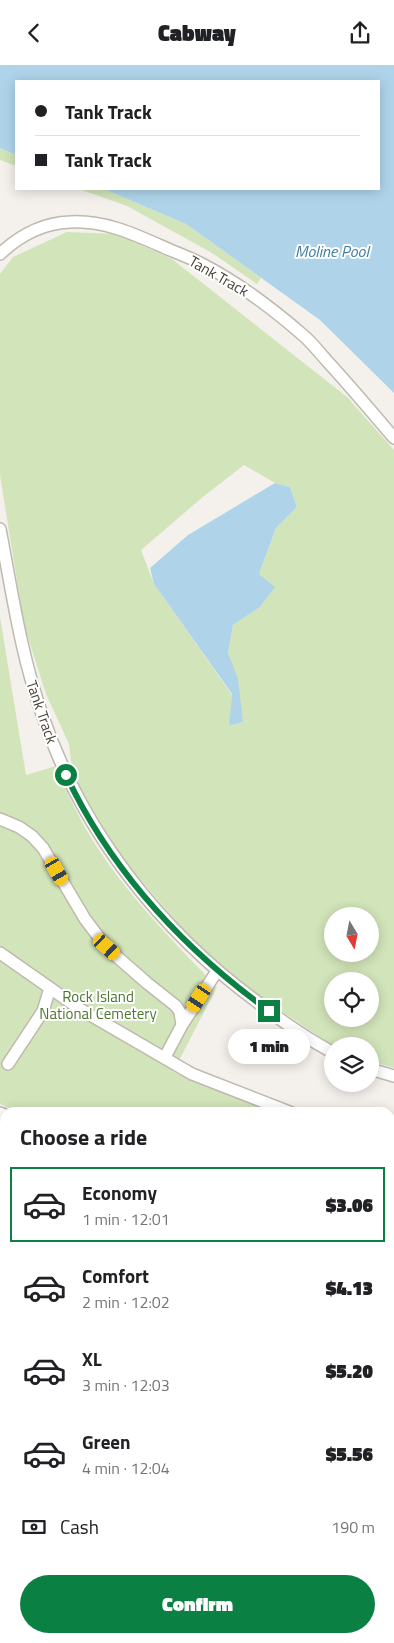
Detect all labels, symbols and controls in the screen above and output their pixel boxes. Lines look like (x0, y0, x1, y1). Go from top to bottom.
text: Cabway (158, 16, 236, 50)
icon: back (20, 19, 48, 47)
icon: share (346, 19, 374, 47)
text: Tank Track (65, 97, 152, 126)
text: Tank Track (65, 145, 152, 174)
water label: Moline Pool (295, 239, 371, 263)
street label: Tank Track (185, 250, 253, 302)
street label: Tank Track (20, 677, 64, 747)
route start (55, 764, 77, 786)
car (43, 854, 70, 888)
north arrow (324, 907, 379, 963)
map controls (324, 907, 379, 1092)
car (90, 931, 123, 963)
button: locate (324, 972, 379, 1027)
car (184, 981, 213, 1015)
park label: Rock Island National Cemetery (39, 985, 157, 1025)
route end (258, 1000, 280, 1022)
callout: 1 min (228, 1029, 310, 1063)
text: 1 min (249, 1034, 289, 1058)
button: layers (324, 1037, 379, 1092)
text: Choose a ride (20, 1120, 147, 1154)
text: Economy (82, 1178, 157, 1207)
icon: car (22, 1182, 67, 1227)
text: $3.06 (326, 1190, 373, 1219)
text: 1 min · 12:01 (82, 1207, 170, 1231)
text: Comfort (82, 1261, 149, 1290)
icon: car (22, 1265, 67, 1310)
text: $4.13 (326, 1273, 373, 1302)
text: 2 min · 12:02 (82, 1290, 170, 1314)
text: XL (82, 1344, 102, 1373)
icon: car (22, 1348, 67, 1393)
text: $5.20 (326, 1356, 373, 1385)
text: 3 min · 12:03 (82, 1373, 170, 1397)
text: Green (82, 1427, 131, 1456)
icon: car (22, 1431, 67, 1476)
text: $5.56 (326, 1439, 373, 1468)
text: 4 min · 12:04 (82, 1456, 170, 1480)
text: Cash (60, 1512, 99, 1541)
icon: cash (20, 1513, 48, 1541)
text: 190 m (331, 1515, 375, 1539)
button: Confirm (20, 1575, 375, 1633)

